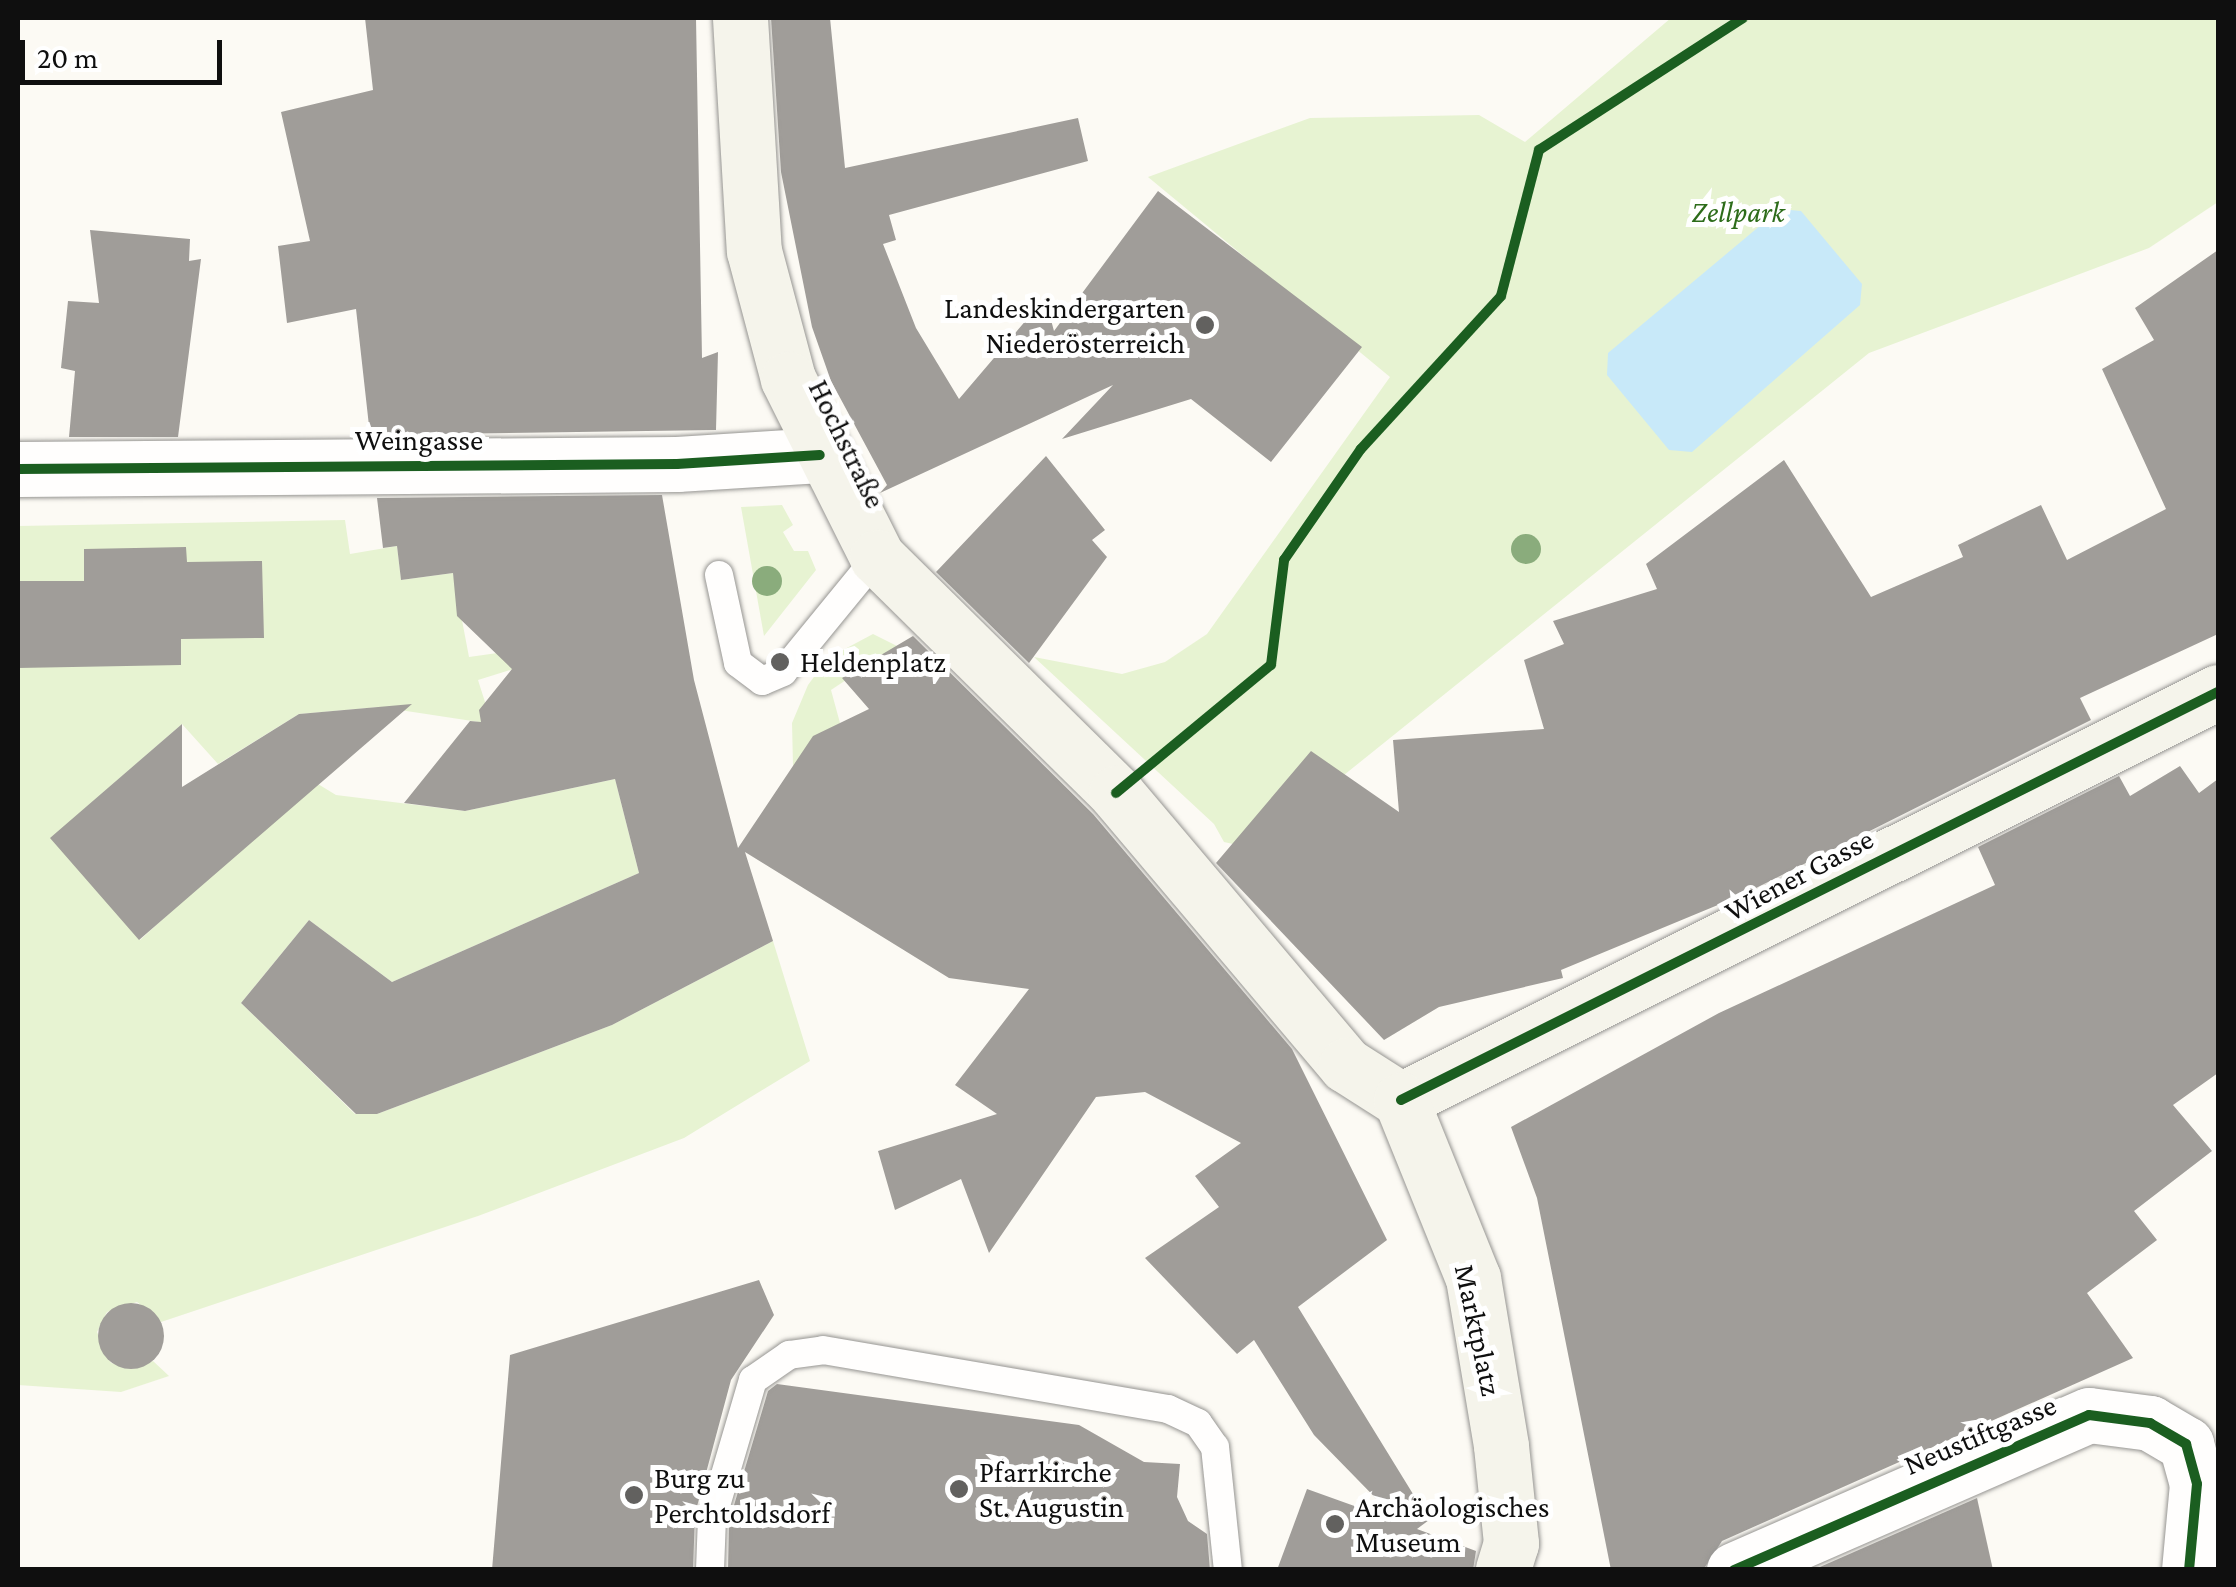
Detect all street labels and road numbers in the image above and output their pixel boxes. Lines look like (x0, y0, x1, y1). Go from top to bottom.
street label: Hochstraße (800, 374, 894, 514)
street label: Weingasse (355, 422, 483, 458)
street label: Wiener Gasse (1718, 821, 1880, 929)
street label: Marktplatz (1447, 1261, 1509, 1399)
street label: Neustiftgasse (1899, 1387, 2061, 1483)

